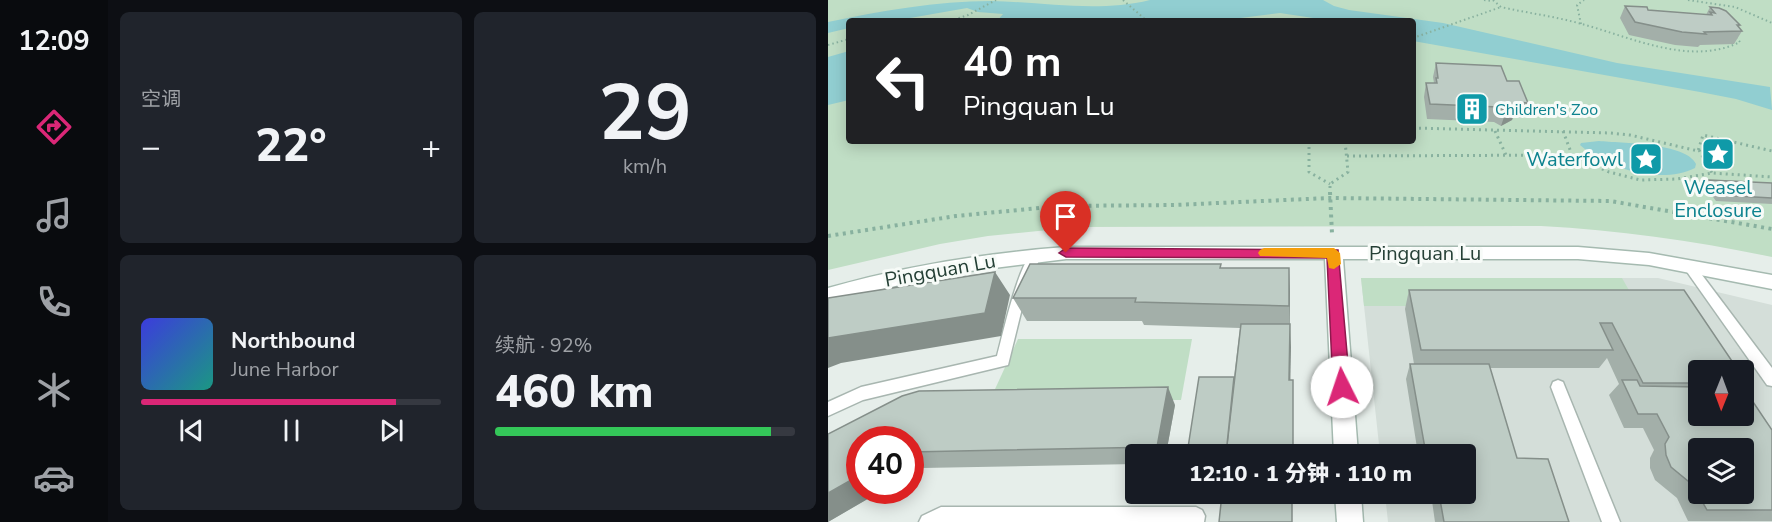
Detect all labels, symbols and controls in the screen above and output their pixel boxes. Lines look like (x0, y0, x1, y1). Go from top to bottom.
text: 12:09 (18, 23, 90, 60)
text: 40 m (963, 34, 1062, 91)
icon: left (864, 42, 942, 120)
text: 29 (598, 60, 692, 167)
text: 空调 (141, 86, 181, 113)
text: Pingquan Lu (963, 88, 1115, 125)
building icon: Children's Zoo (1454, 91, 1490, 127)
place label: Children's Zoo (1495, 99, 1598, 121)
icon: directions (33, 106, 75, 148)
text: 22° (255, 116, 327, 177)
text: − (141, 125, 161, 170)
text: + (421, 125, 441, 170)
place icon: Weasel Enclosure (1700, 136, 1736, 172)
place icon: Waterfowl (1628, 141, 1664, 177)
place label: Waterfowl (1526, 146, 1623, 173)
text: km/h (623, 153, 667, 180)
place label: Weasel Enclosure (1674, 174, 1762, 224)
pin (1040, 191, 1091, 253)
icon: music (33, 194, 75, 236)
icon: arrive (1049, 200, 1082, 233)
street label: Pingquan Lu (1369, 240, 1481, 267)
street label: Pingquan Lu (882, 247, 998, 294)
icon: phone (33, 281, 75, 323)
text: Northbound (231, 326, 355, 356)
text: 续航 · 92% (495, 332, 592, 359)
position arrow (1310, 355, 1374, 419)
text: June Harbor (231, 356, 339, 383)
north arrow (1688, 360, 1754, 426)
map controls (1688, 360, 1754, 504)
text: 460 km (495, 362, 654, 423)
icon: climate (33, 369, 75, 411)
icon: previous (175, 414, 208, 447)
icon: pause (275, 414, 308, 447)
icon: next (375, 414, 408, 447)
speed limit sign: 40 (846, 426, 924, 504)
button: layers (1688, 438, 1754, 504)
icon: car (33, 457, 75, 499)
text: 12:10 · 1 分钟 · 110 m (1189, 459, 1412, 489)

